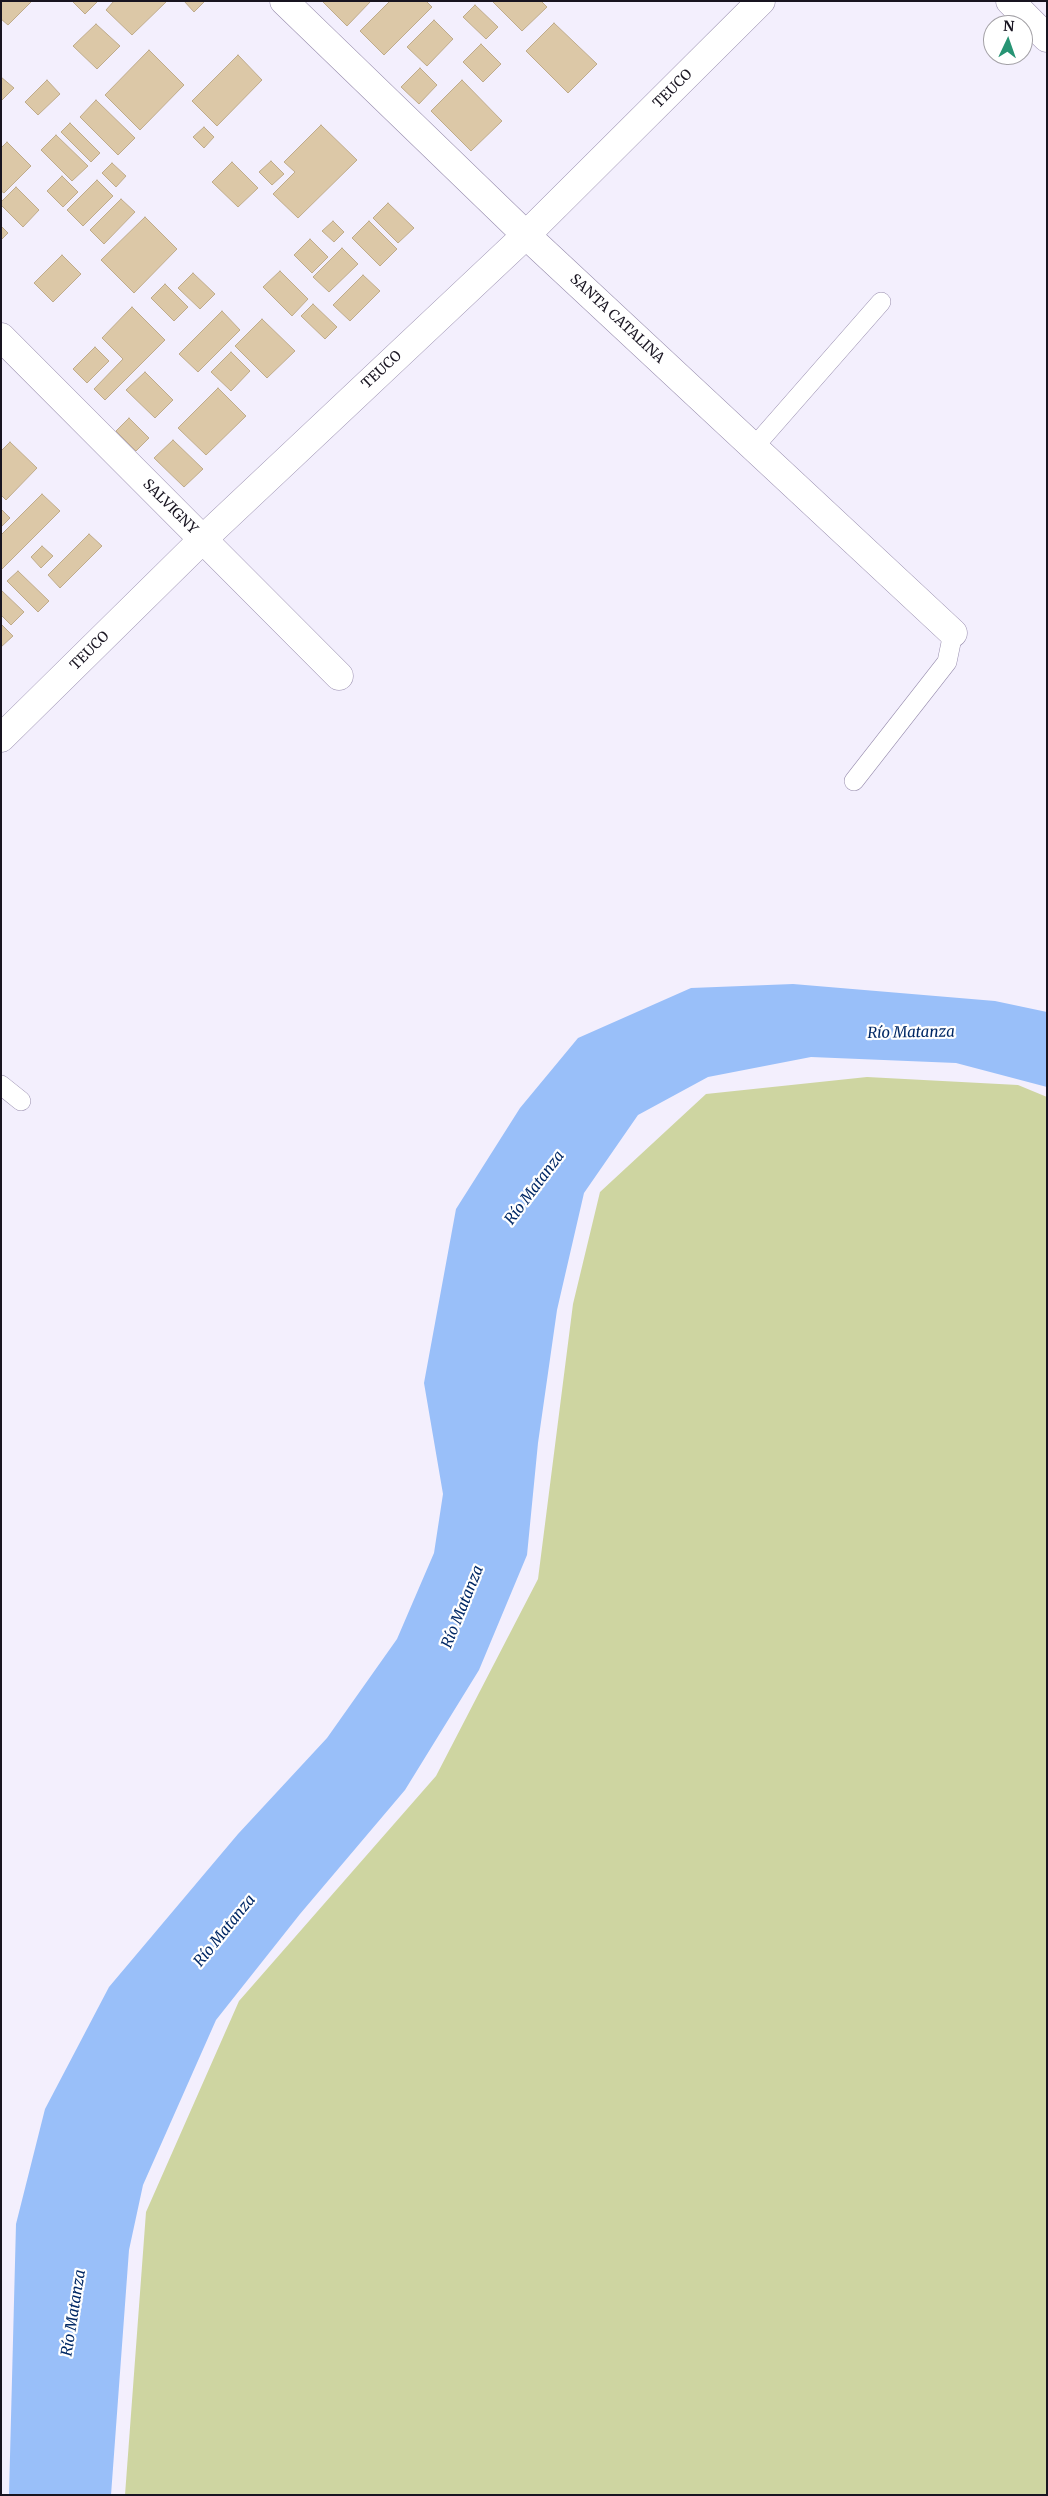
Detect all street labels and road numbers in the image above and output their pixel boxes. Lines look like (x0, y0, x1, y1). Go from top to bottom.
street label: TEUCO (650, 66, 696, 112)
street label: SANTA CATALINA (566, 271, 668, 367)
street label: TEUCO (359, 347, 405, 393)
street label: SALVIGNY (139, 476, 201, 538)
street label: TEUCO (67, 628, 113, 674)

